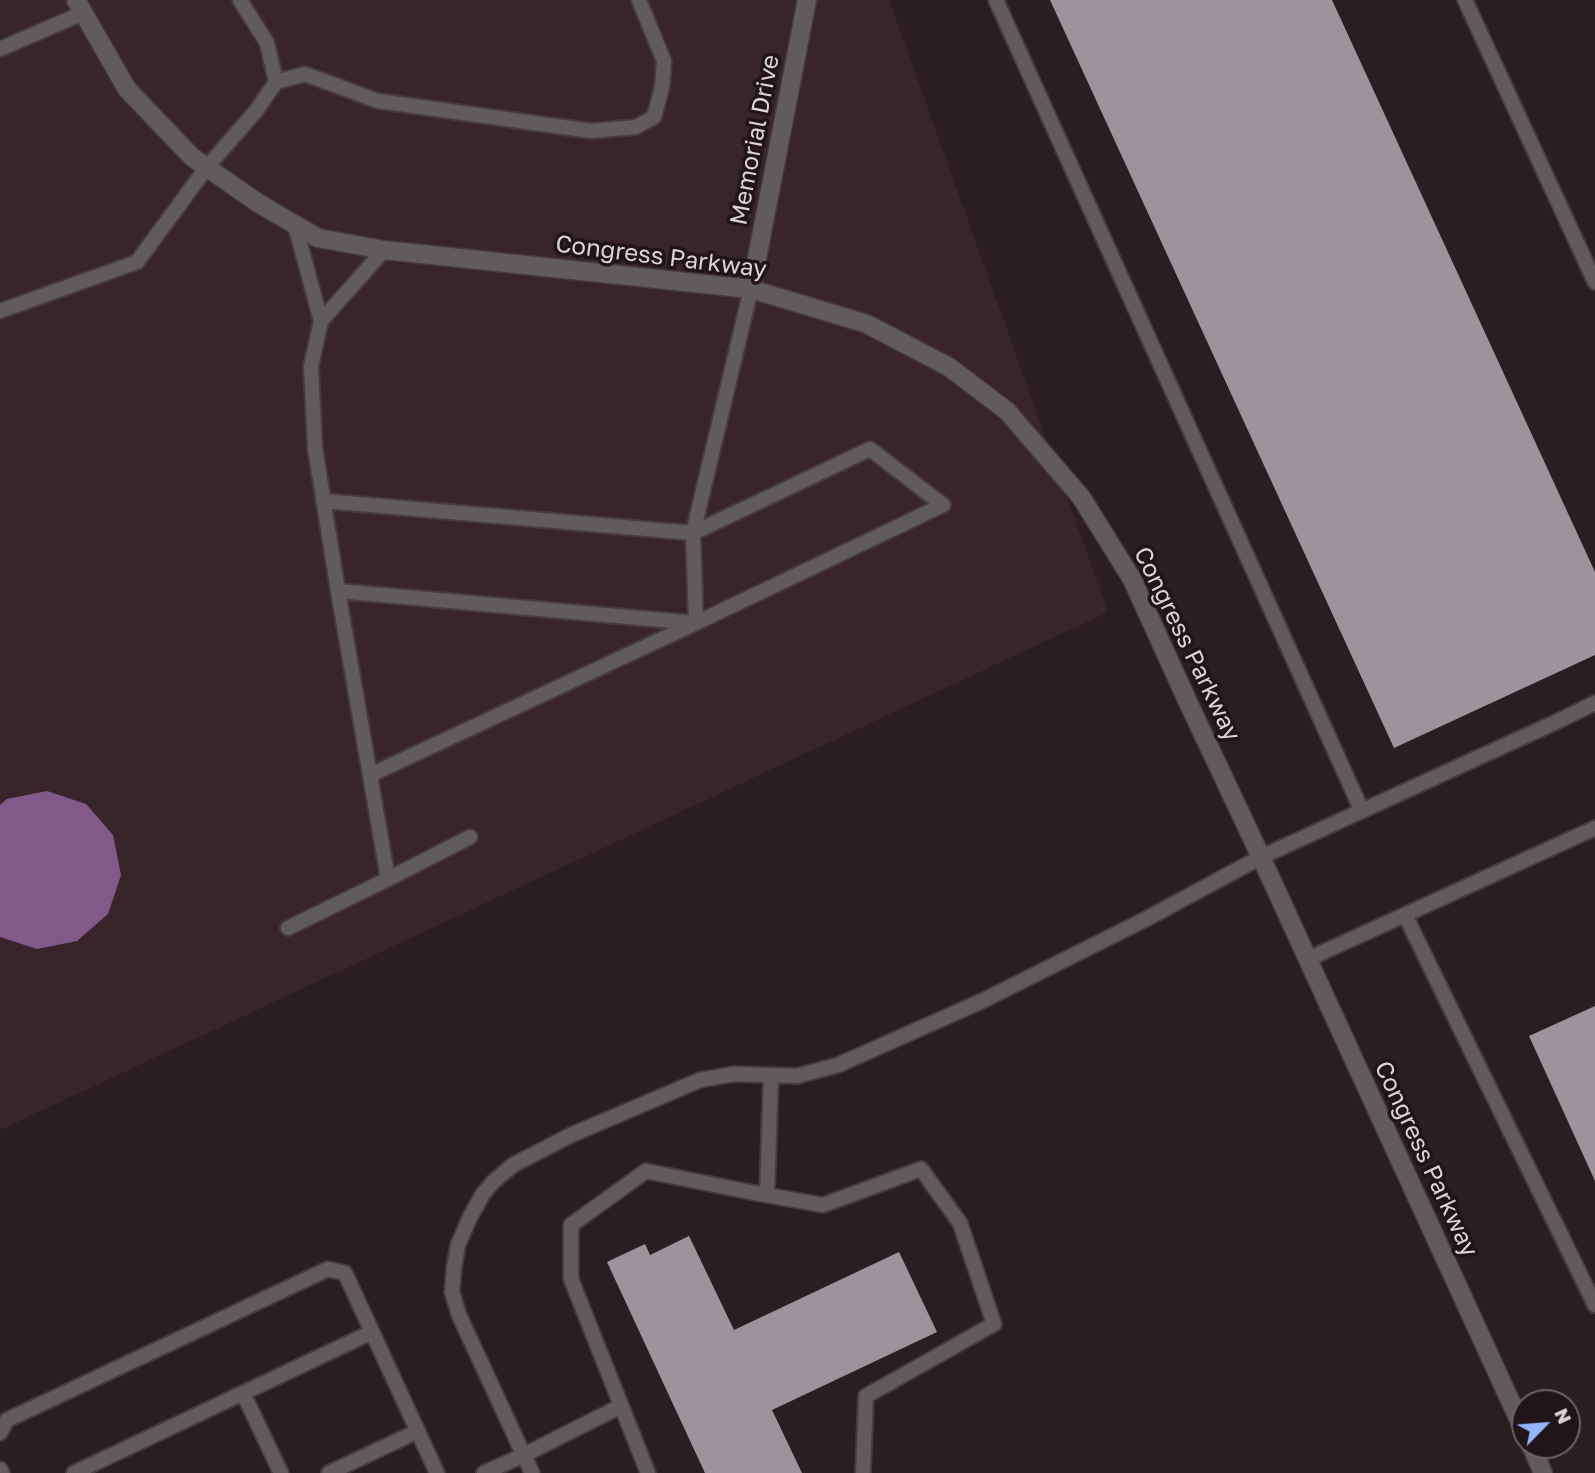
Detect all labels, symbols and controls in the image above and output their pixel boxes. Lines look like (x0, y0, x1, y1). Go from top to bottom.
street label: Memorial Drive (724, 52, 786, 228)
street label: Congress Parkway (554, 230, 768, 284)
street label: Congress Parkway (1128, 542, 1246, 746)
street label: Congress Parkway (1368, 1057, 1484, 1261)
north arrow (1511, 1389, 1581, 1459)
text: N (1550, 1404, 1577, 1427)

